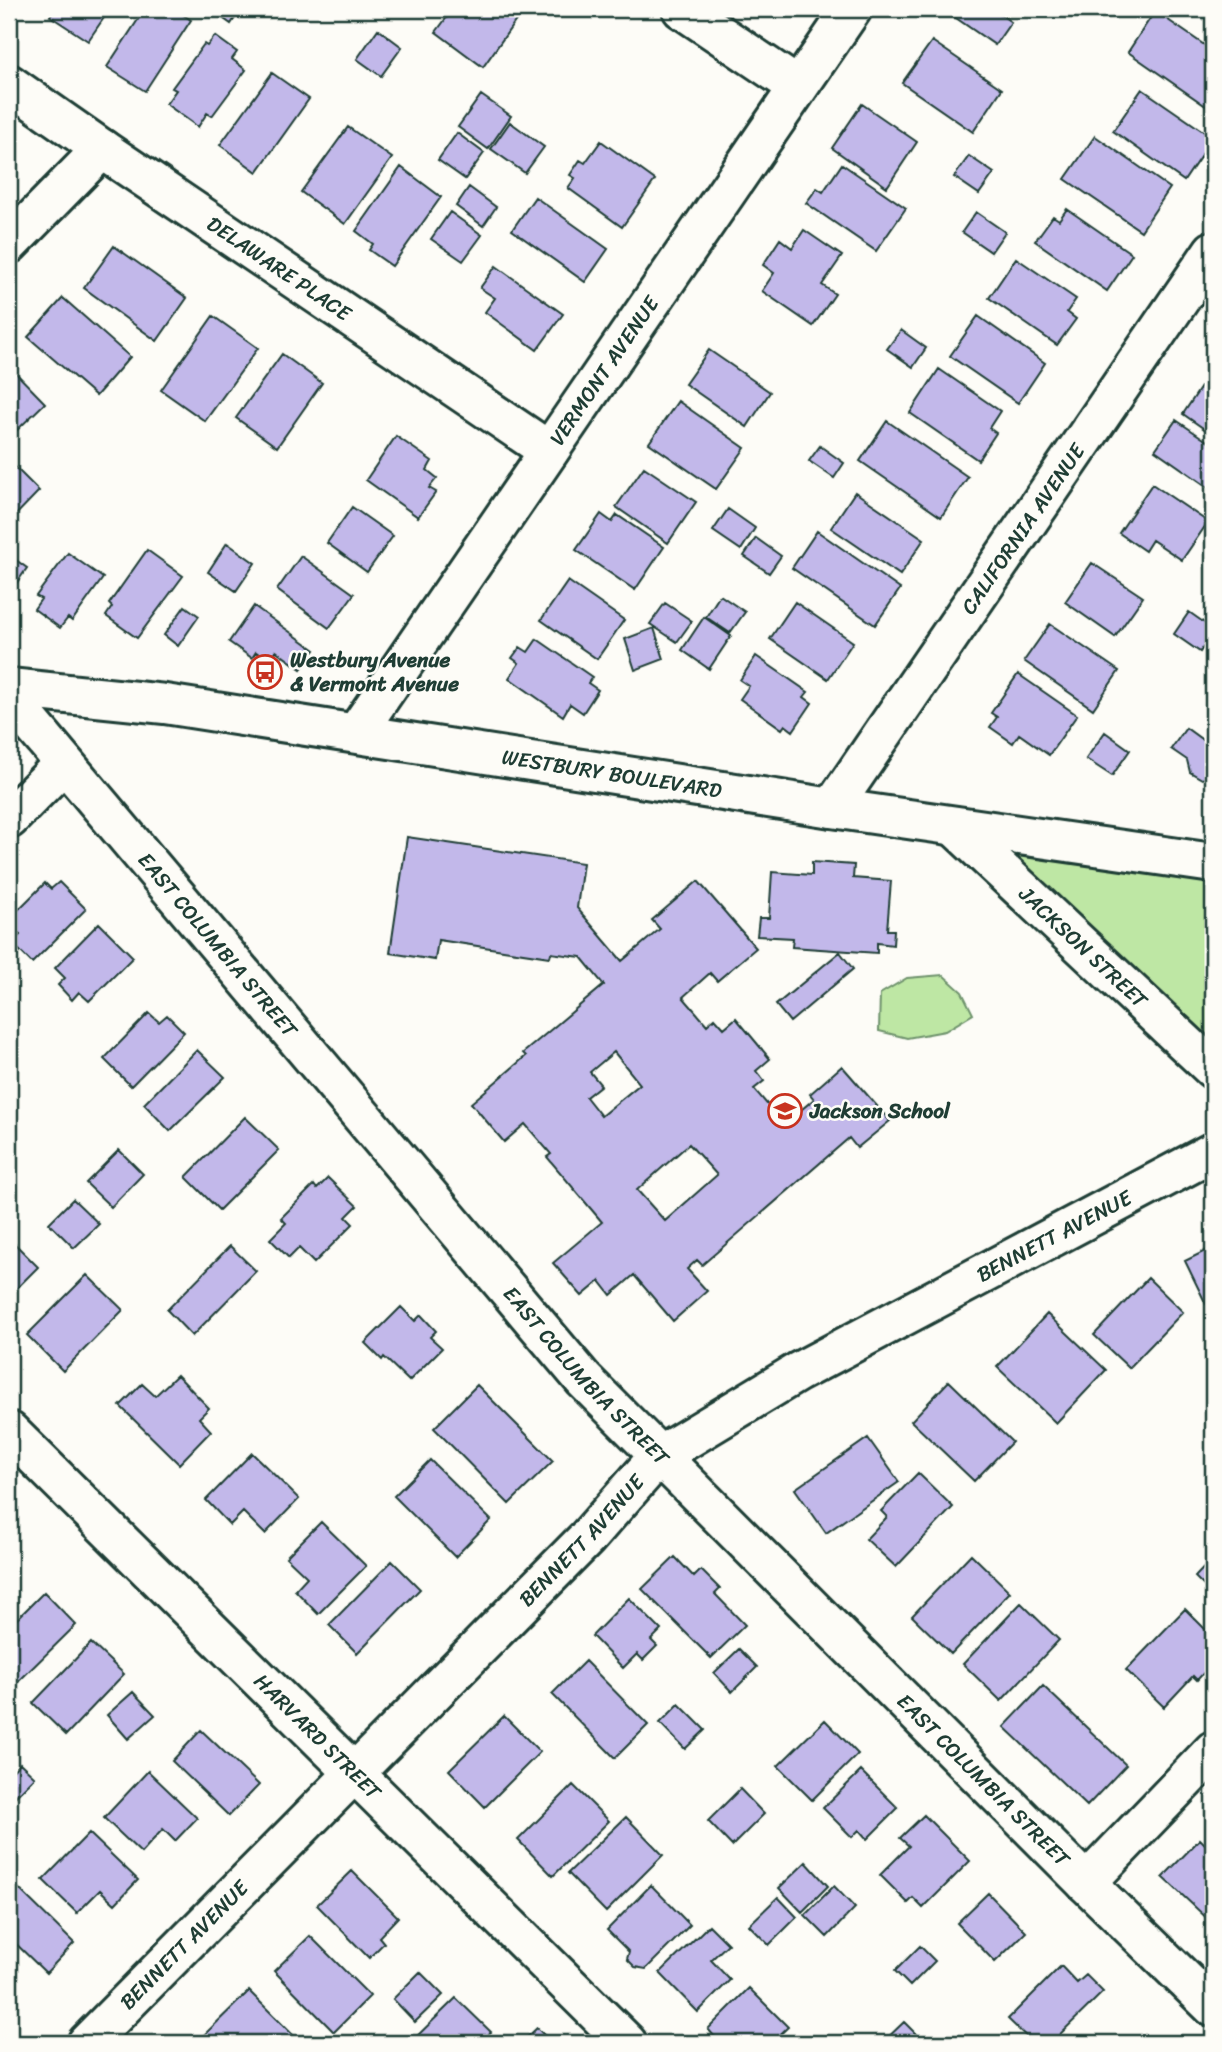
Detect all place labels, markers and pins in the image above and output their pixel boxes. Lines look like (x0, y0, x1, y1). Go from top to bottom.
place label: Westbury Avenue & Vermont Avenue (290, 641, 459, 703)
bus stop icon: Westbury Avenue & Vermont Avenue (246, 653, 284, 691)
school or university icon: Jackson School (766, 1092, 804, 1130)
place label: Jackson School (809, 1092, 951, 1130)

